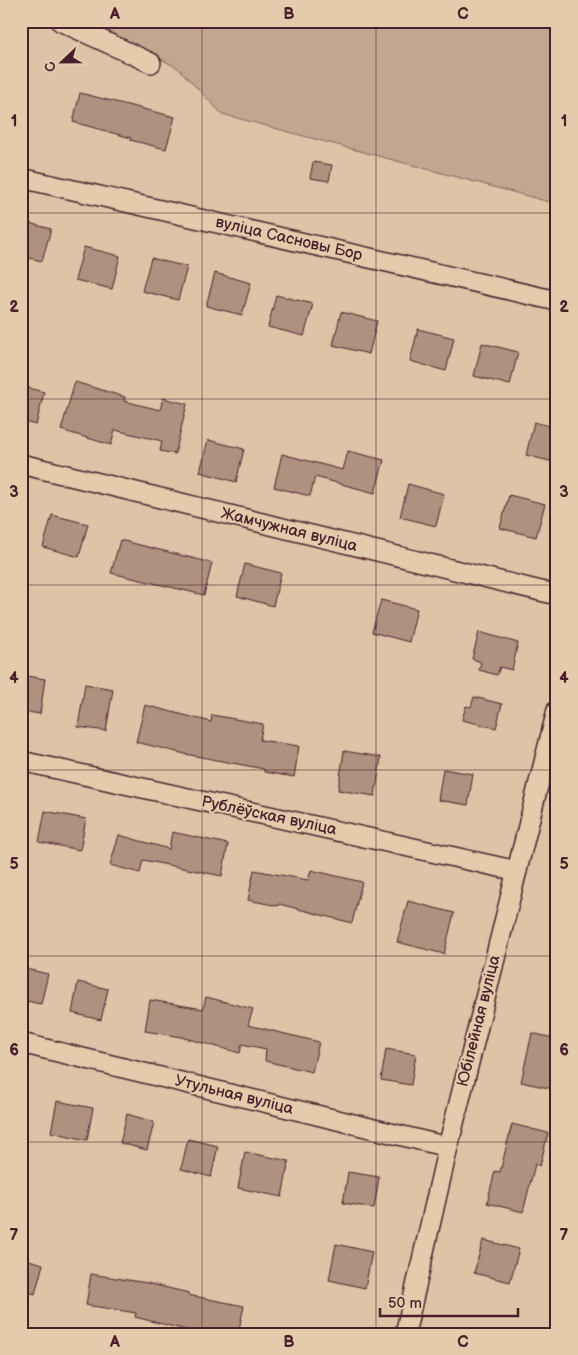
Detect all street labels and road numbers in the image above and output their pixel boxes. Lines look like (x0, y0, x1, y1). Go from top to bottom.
street label: вуліца Сасновы Бор (214, 213, 364, 265)
street label: Жамчужная вуліца (219, 504, 360, 556)
street label: Рублёўская вуліца (200, 792, 339, 840)
street label: Юбілейная вуліца (453, 953, 505, 1089)
street label: Утульная вуліца (173, 1071, 296, 1119)

